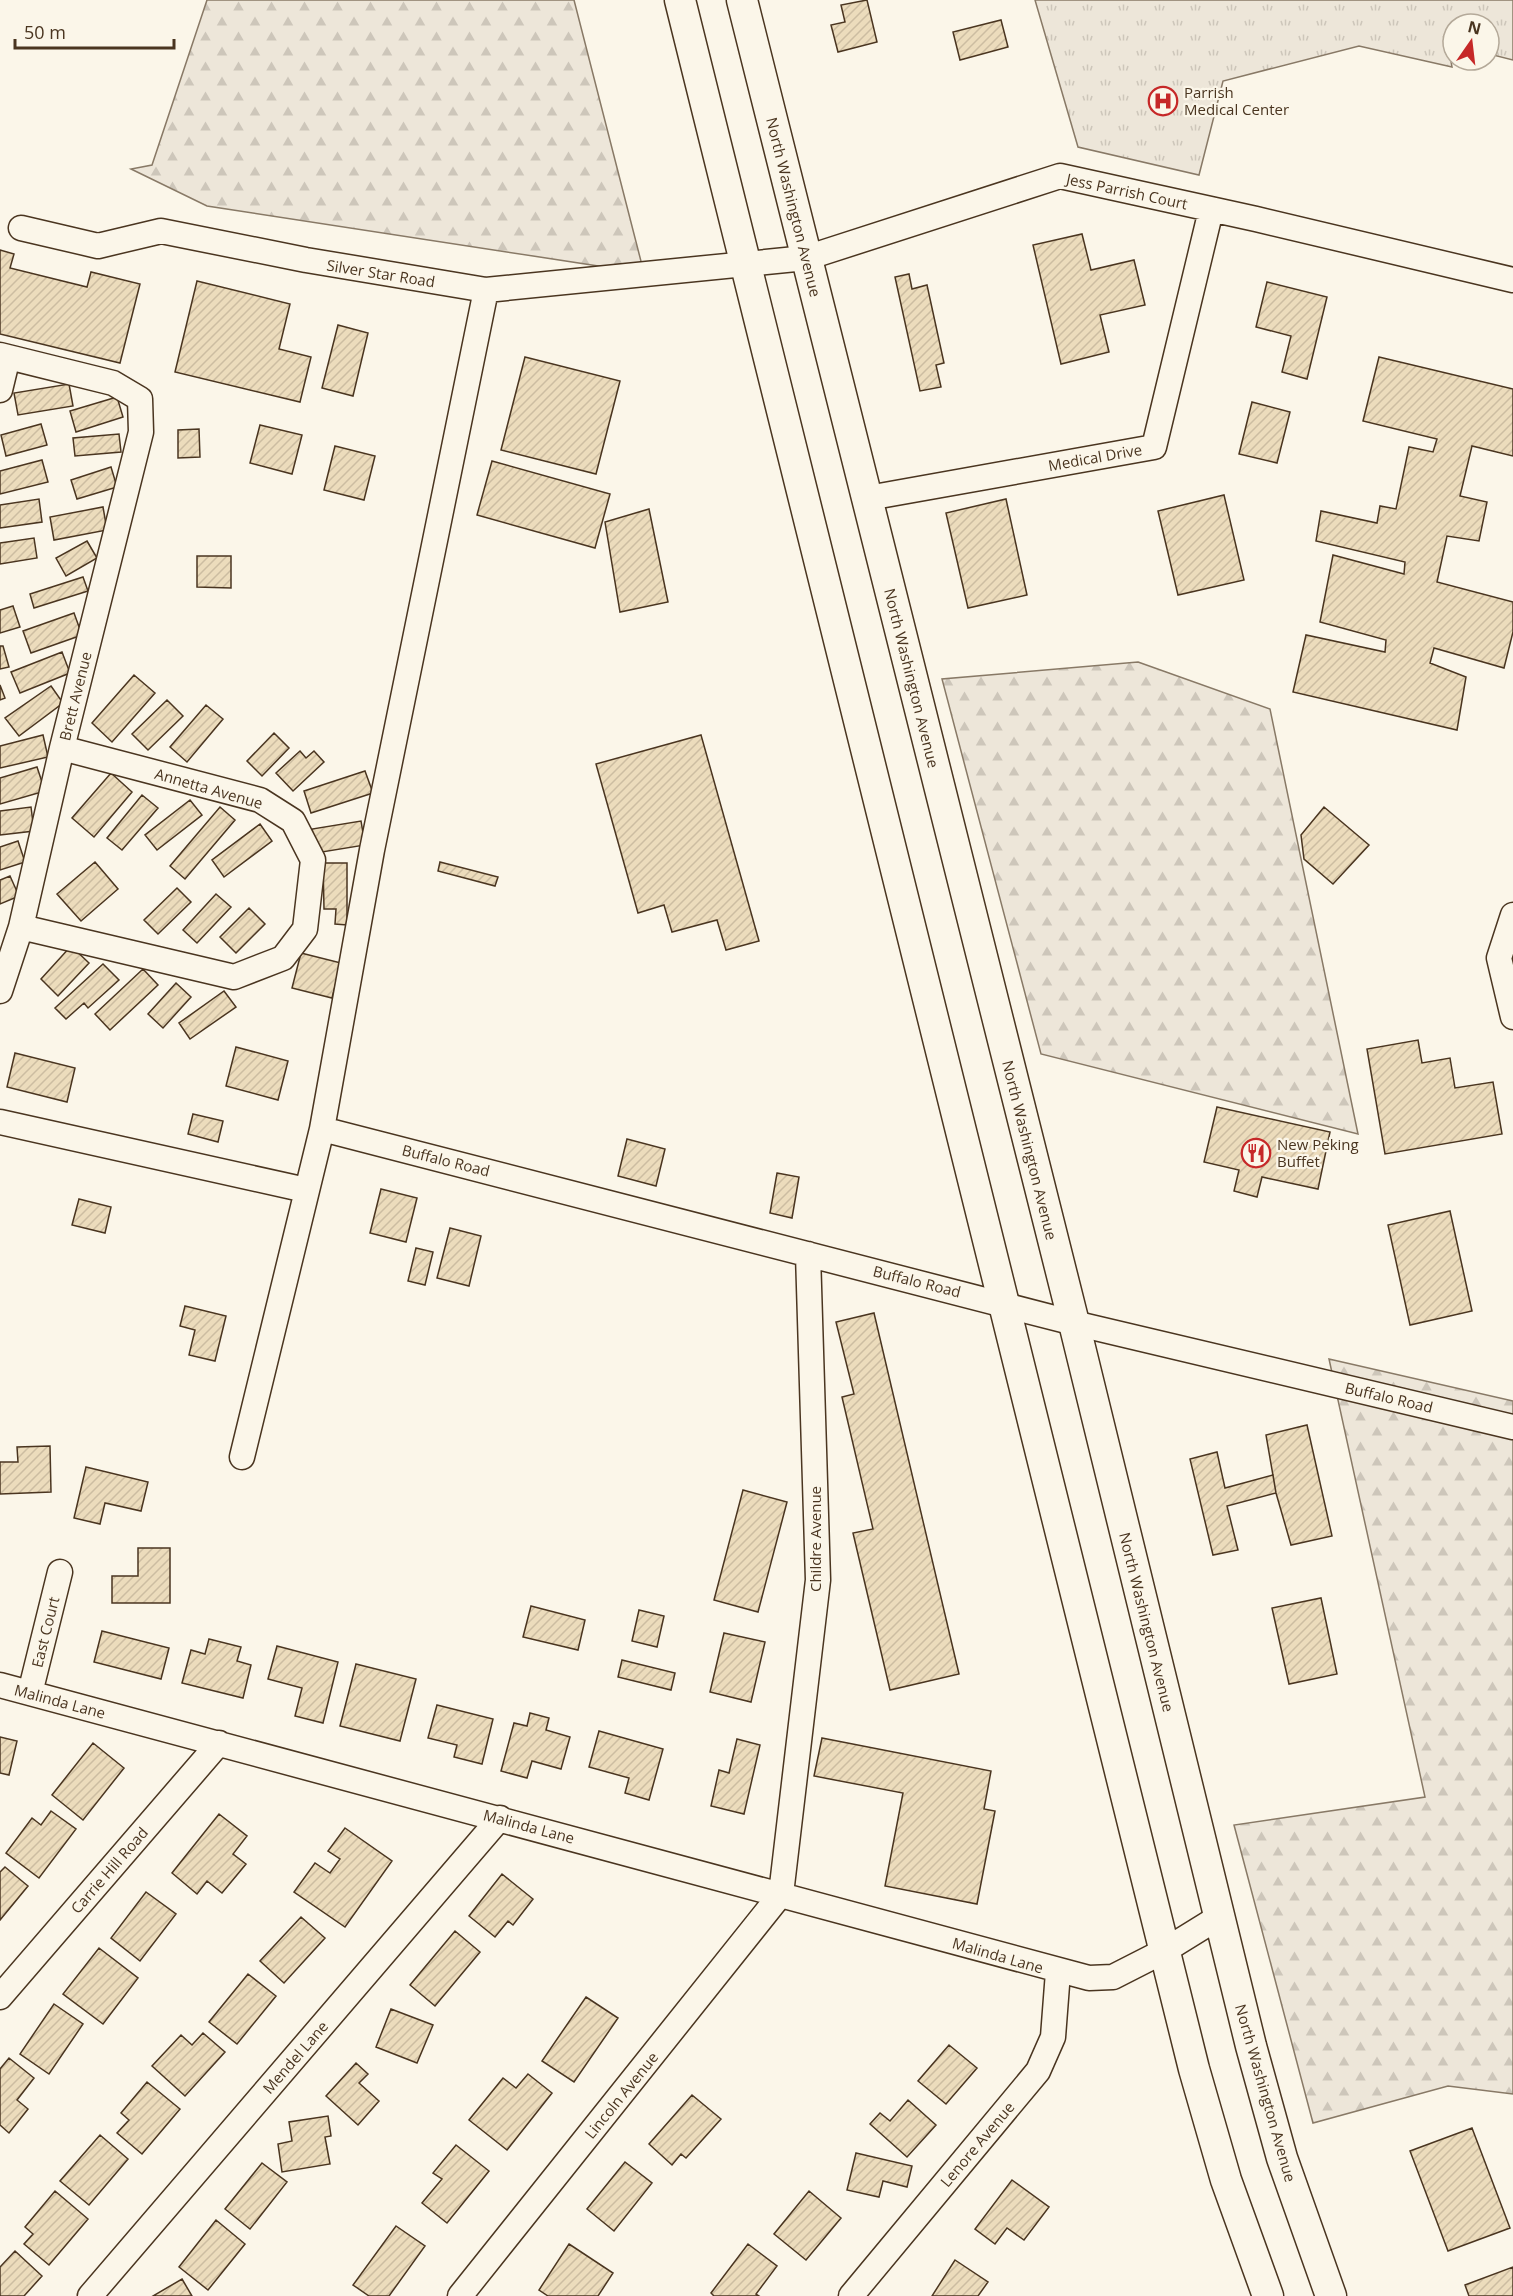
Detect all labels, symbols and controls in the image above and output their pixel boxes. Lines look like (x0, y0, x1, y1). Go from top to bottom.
scale bar (15, 12, 174, 50)
north arrow (1441, 12, 1501, 72)
text: N (1466, 15, 1484, 40)
text: 50 m (24, 20, 66, 44)
place label: Parrish Medical Center (1184, 82, 1289, 119)
hospital icon: Parrish Medical Center (1147, 85, 1179, 117)
street label: North Washington Avenue (762, 115, 826, 299)
street label: Jess Parrish Court (1063, 168, 1189, 214)
street label: Silver Star Road (325, 255, 437, 291)
street label: Medical Drive (1047, 439, 1143, 475)
street label: North Washington Avenue (880, 586, 944, 770)
street label: Brett Avenue (54, 649, 96, 743)
street label: Annetta Avenue (153, 763, 265, 813)
street label: North Washington Avenue (998, 1058, 1062, 1242)
place label: New Peking Buffet (1277, 1134, 1359, 1171)
restaurant icon: New Peking Buffet (1240, 1137, 1272, 1169)
street label: Buffalo Road (400, 1139, 492, 1181)
street label: Buffalo Road (871, 1260, 963, 1302)
street label: Buffalo Road (1343, 1377, 1435, 1417)
street label: Childre Avenue (805, 1486, 825, 1592)
street label: North Washington Avenue (1115, 1530, 1179, 1714)
street label: East Court (27, 1595, 63, 1669)
street label: Malinda Lane (12, 1679, 108, 1723)
street label: Malinda Lane (481, 1804, 577, 1848)
street label: Carrie Hill Road (66, 1823, 152, 1917)
street label: Malinda Lane (950, 1932, 1046, 1978)
street label: North Washington Avenue (1231, 2002, 1301, 2184)
street label: Mendel Lane (258, 2016, 332, 2098)
street label: Lincoln Avenue (580, 2047, 662, 2143)
street label: Lenore Avenue (936, 2097, 1018, 2191)

